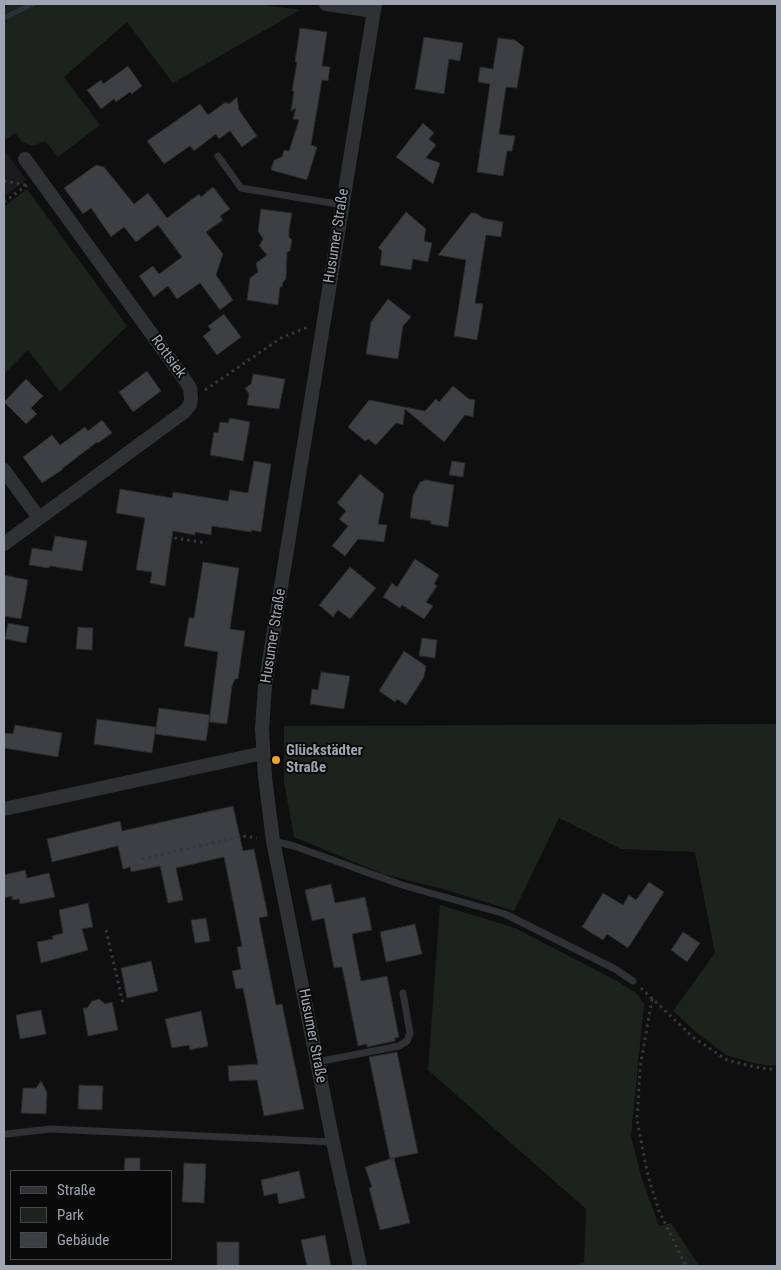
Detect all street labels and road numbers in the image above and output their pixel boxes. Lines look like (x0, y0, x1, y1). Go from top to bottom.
street label: Husumer Straße (321, 187, 353, 285)
street label: Rottsiek (146, 332, 190, 382)
street label: Husumer Straße (258, 587, 290, 685)
street label: Husumer Straße (294, 987, 330, 1085)

